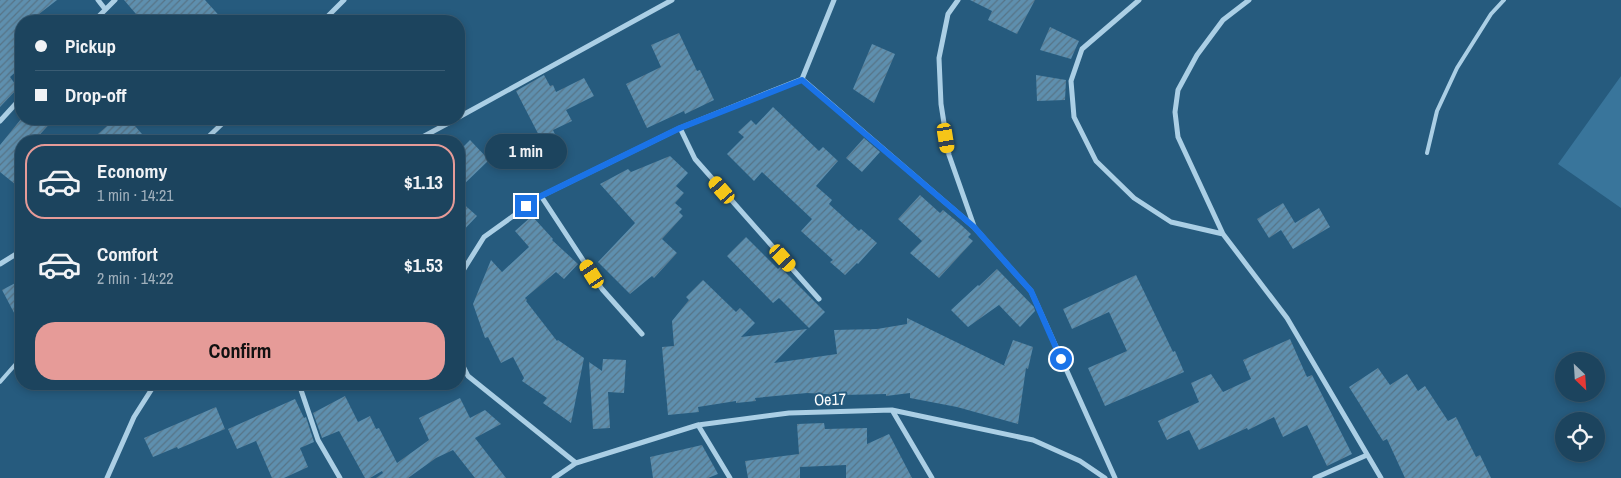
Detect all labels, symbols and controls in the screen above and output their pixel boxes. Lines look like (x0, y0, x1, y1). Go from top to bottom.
text: Pickup (65, 33, 116, 59)
text: Drop-off (65, 82, 126, 108)
car (936, 122, 955, 154)
callout: 1 min (485, 134, 567, 168)
text: 1 min (509, 140, 543, 162)
text: Economy (97, 158, 167, 184)
icon: car (37, 159, 82, 204)
text: $1.13 (404, 169, 443, 195)
car (706, 174, 737, 206)
text: 1 min · 14:21 (97, 184, 174, 206)
route end (515, 195, 537, 217)
text: Comfort (97, 241, 158, 267)
icon: car (37, 242, 82, 287)
car (767, 242, 798, 274)
text: $1.53 (404, 252, 443, 278)
car (577, 257, 606, 291)
text: 2 min · 14:22 (97, 267, 174, 289)
button: Confirm (35, 322, 445, 380)
route start (1050, 348, 1072, 370)
north arrow (1555, 352, 1605, 402)
map controls (1555, 352, 1605, 462)
street label: Oe17 (814, 387, 846, 411)
button: locate (1555, 412, 1605, 462)

